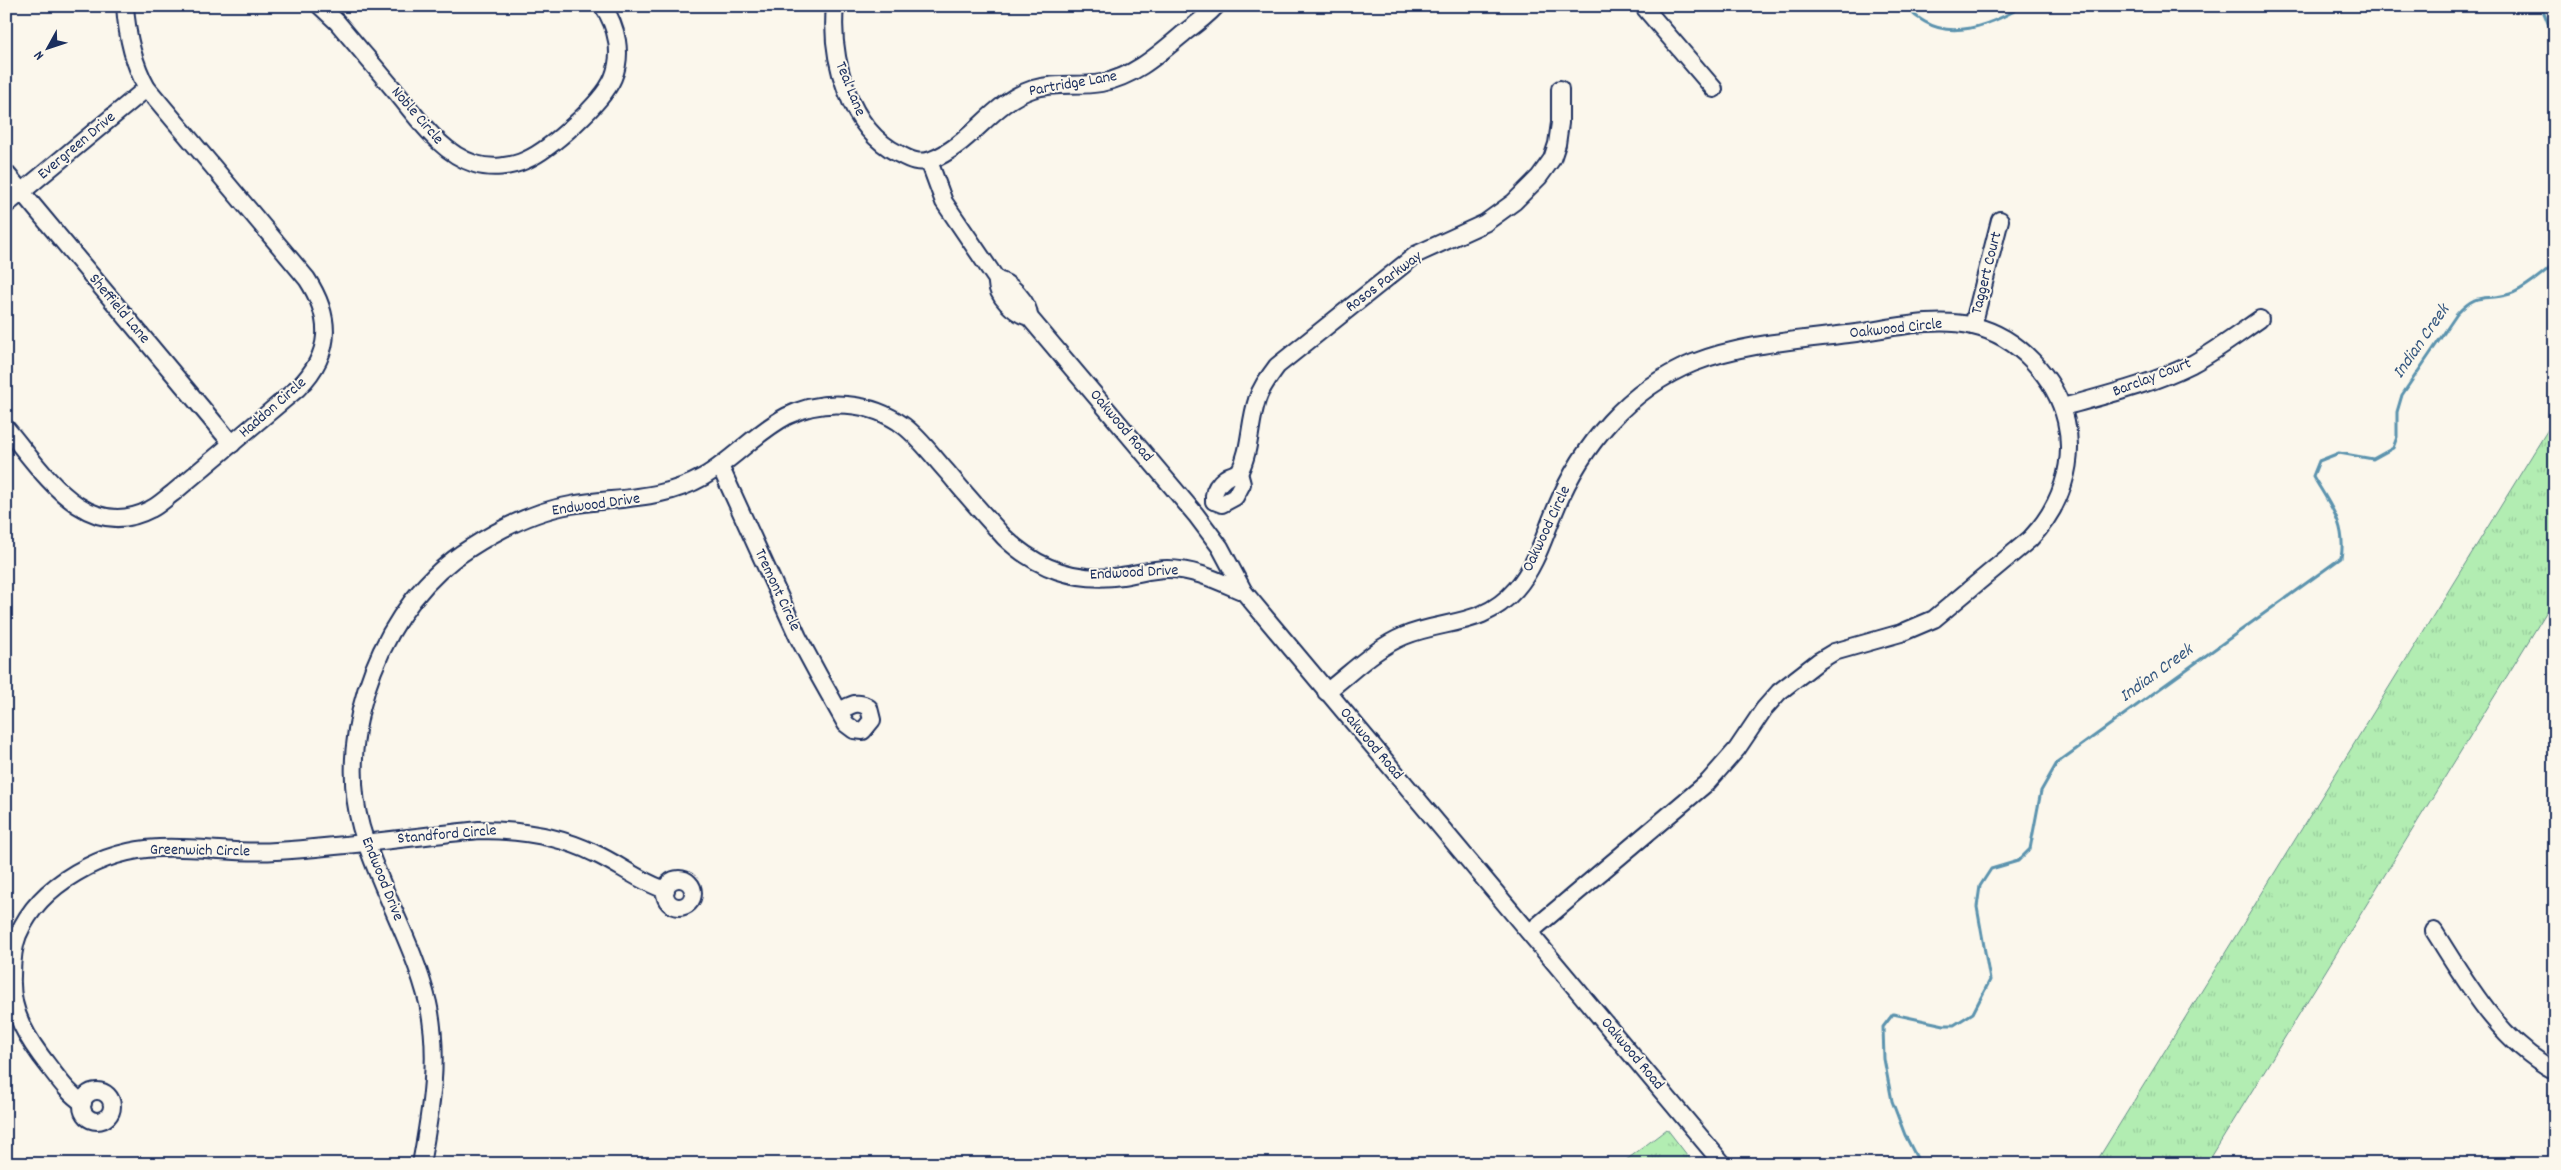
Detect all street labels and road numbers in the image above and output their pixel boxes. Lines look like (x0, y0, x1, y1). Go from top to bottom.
street label: Teal Lane (829, 58, 871, 120)
street label: Partridge Lane (1027, 65, 1119, 103)
street label: Noble Circle (385, 82, 449, 150)
street label: Evergreen Drive (33, 106, 121, 186)
street label: Taggert Court (1966, 229, 2008, 317)
street label: Rosos Parkway (1341, 245, 1428, 318)
street label: Sheffield Lane (83, 269, 155, 349)
street label: Oakwood Circle (1849, 313, 1943, 345)
street label: Barclay Court (2109, 352, 2195, 404)
street label: Haddon Circle (234, 372, 312, 444)
street label: Oakwood Road (1084, 385, 1158, 467)
street label: Oakwood Circle (1517, 482, 1577, 576)
street label: Endwood Drive (550, 487, 642, 523)
street label: Tremont Circle (748, 545, 806, 635)
street label: Endwood Drive (1089, 559, 1179, 587)
street label: Oakwood Road (1334, 703, 1408, 785)
street label: Standford Circle (397, 819, 497, 851)
street label: Endwood Drive (355, 834, 409, 924)
street label: Greenwich Circle (150, 839, 250, 863)
street label: Oakwood Road (1595, 1013, 1669, 1095)

